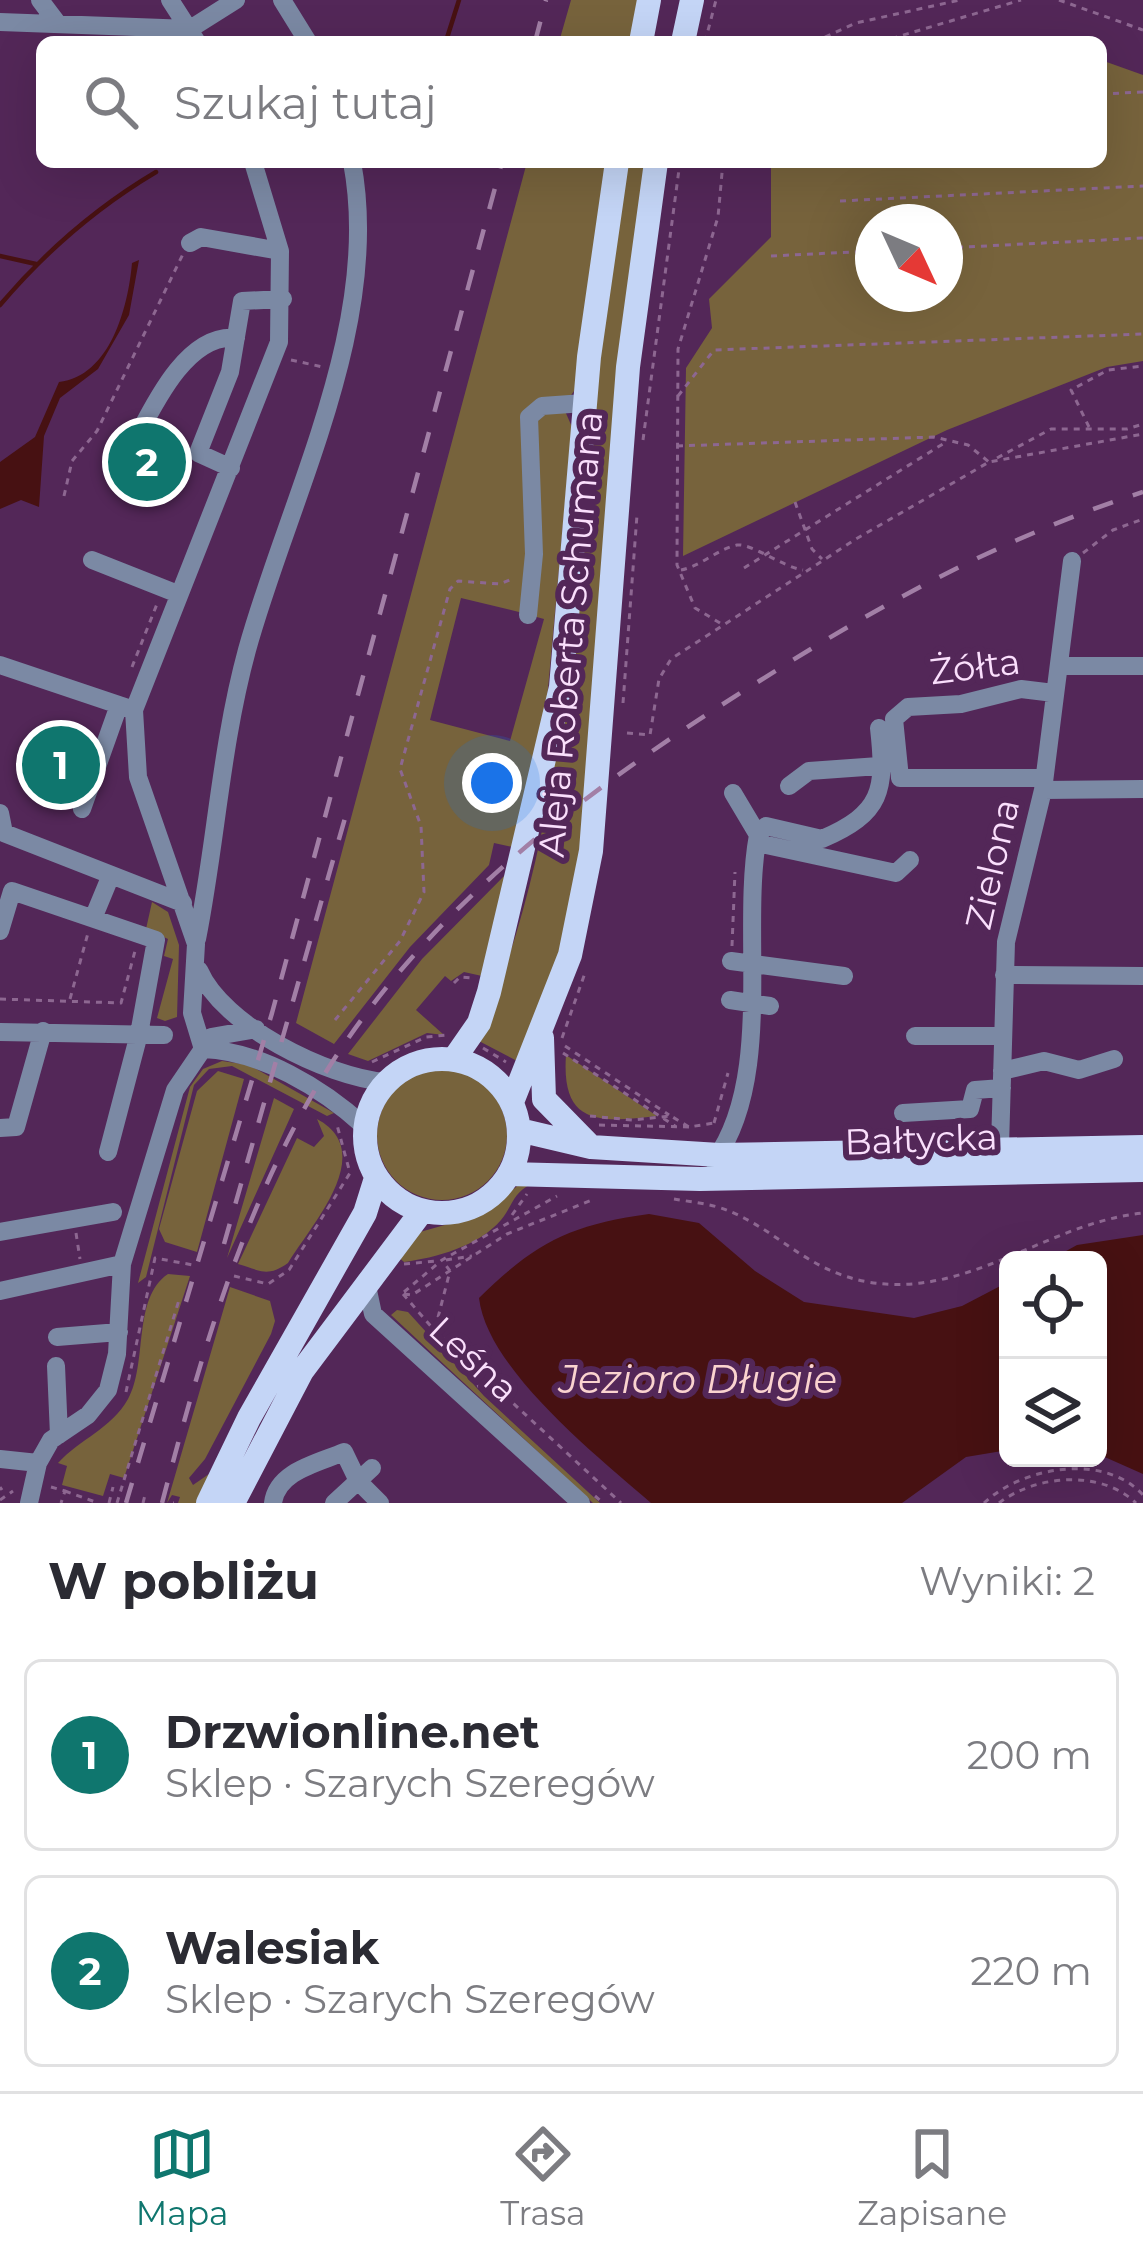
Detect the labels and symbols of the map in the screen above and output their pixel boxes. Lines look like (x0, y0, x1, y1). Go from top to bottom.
north arrow (855, 204, 963, 312)
street label: Aleja Roberta Schumana (529, 409, 611, 859)
pin: 2 (108, 417, 186, 507)
street label: Żółta (927, 639, 1023, 693)
pin: 1 (22, 720, 100, 810)
your location (462, 753, 522, 813)
street label: Zielona (956, 794, 1028, 934)
street label: Bałtycka (844, 1114, 998, 1164)
street label: Leśna (420, 1307, 528, 1411)
water label: Jezioro Długie (557, 1355, 837, 1403)

